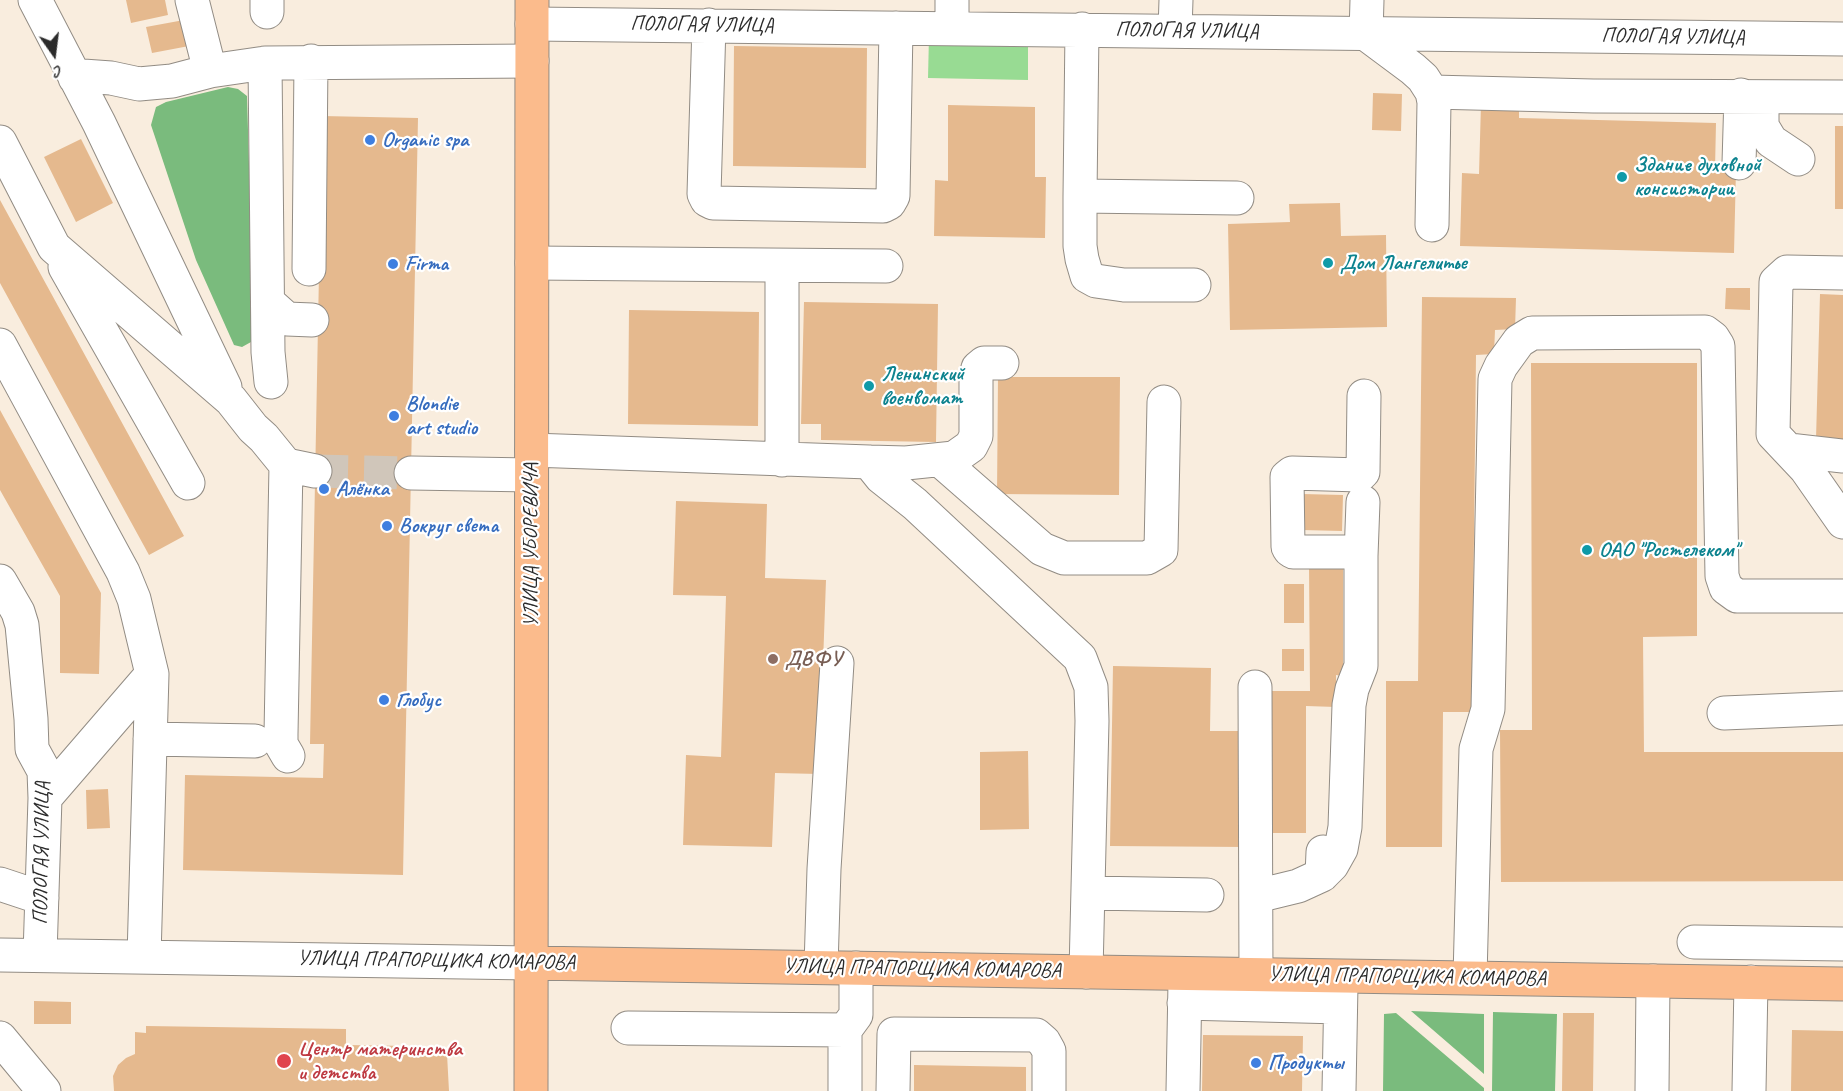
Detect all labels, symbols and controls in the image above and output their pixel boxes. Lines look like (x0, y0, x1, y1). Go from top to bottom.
street label: ПОЛОГАЯ УЛИЦА (630, 11, 774, 39)
street label: ПОЛОГАЯ УЛИЦА (1115, 17, 1259, 45)
street label: ПОЛОГАЯ УЛИЦА (1601, 23, 1745, 51)
north arrow (24, 24, 84, 84)
text: С (52, 61, 65, 82)
place label: Organic spa (382, 127, 468, 153)
marker: Organic spa (363, 133, 377, 147)
place label: Здание духовной консистории (1634, 152, 1761, 202)
marker: Здание духовной консистории (1615, 170, 1629, 184)
place label: Дом Лангелитье (1340, 250, 1467, 276)
place label: Firma (405, 251, 448, 277)
marker: Дом Лангелитье (1321, 256, 1335, 270)
marker: Firma (386, 257, 400, 271)
place label: Ленинский военвомат (881, 361, 964, 411)
marker: Ленинский военвомат (862, 379, 876, 393)
place label: Blondie art studio (406, 391, 477, 441)
marker: Blondie art studio (387, 409, 401, 423)
street label: УЛИЦА УБОРЕВИЧА (518, 463, 544, 627)
place label: Алёнка (336, 476, 389, 502)
marker: Алёнка (317, 482, 331, 496)
place label: Вокруг света (399, 513, 498, 539)
marker: Вокруг света (380, 519, 394, 533)
place label: ОАО "Ростелеком" (1599, 537, 1739, 563)
marker: ОАО "Ростелеком" (1580, 543, 1594, 557)
place label: ДВФУ (785, 646, 842, 672)
marker: ДВФУ (766, 652, 780, 666)
place label: Глобус (396, 687, 441, 713)
marker: Глобус (377, 693, 391, 707)
street label: ПОЛОГАЯ УЛИЦА (28, 781, 56, 925)
street label: УЛИЦА ПРАПОРЩИКА КОМАРОВА (297, 946, 575, 976)
street label: УЛИЦА ПРАПОРЩИКА КОМАРОВА (783, 954, 1061, 984)
street label: УЛИЦА ПРАПОРЩИКА КОМАРОВА (1268, 962, 1546, 992)
place label: Центр материнства и детства (298, 1036, 462, 1086)
place label: Продукты (1268, 1050, 1344, 1076)
marker: Центр материнства и детства (275, 1052, 293, 1070)
marker: Продукты (1249, 1056, 1263, 1070)

